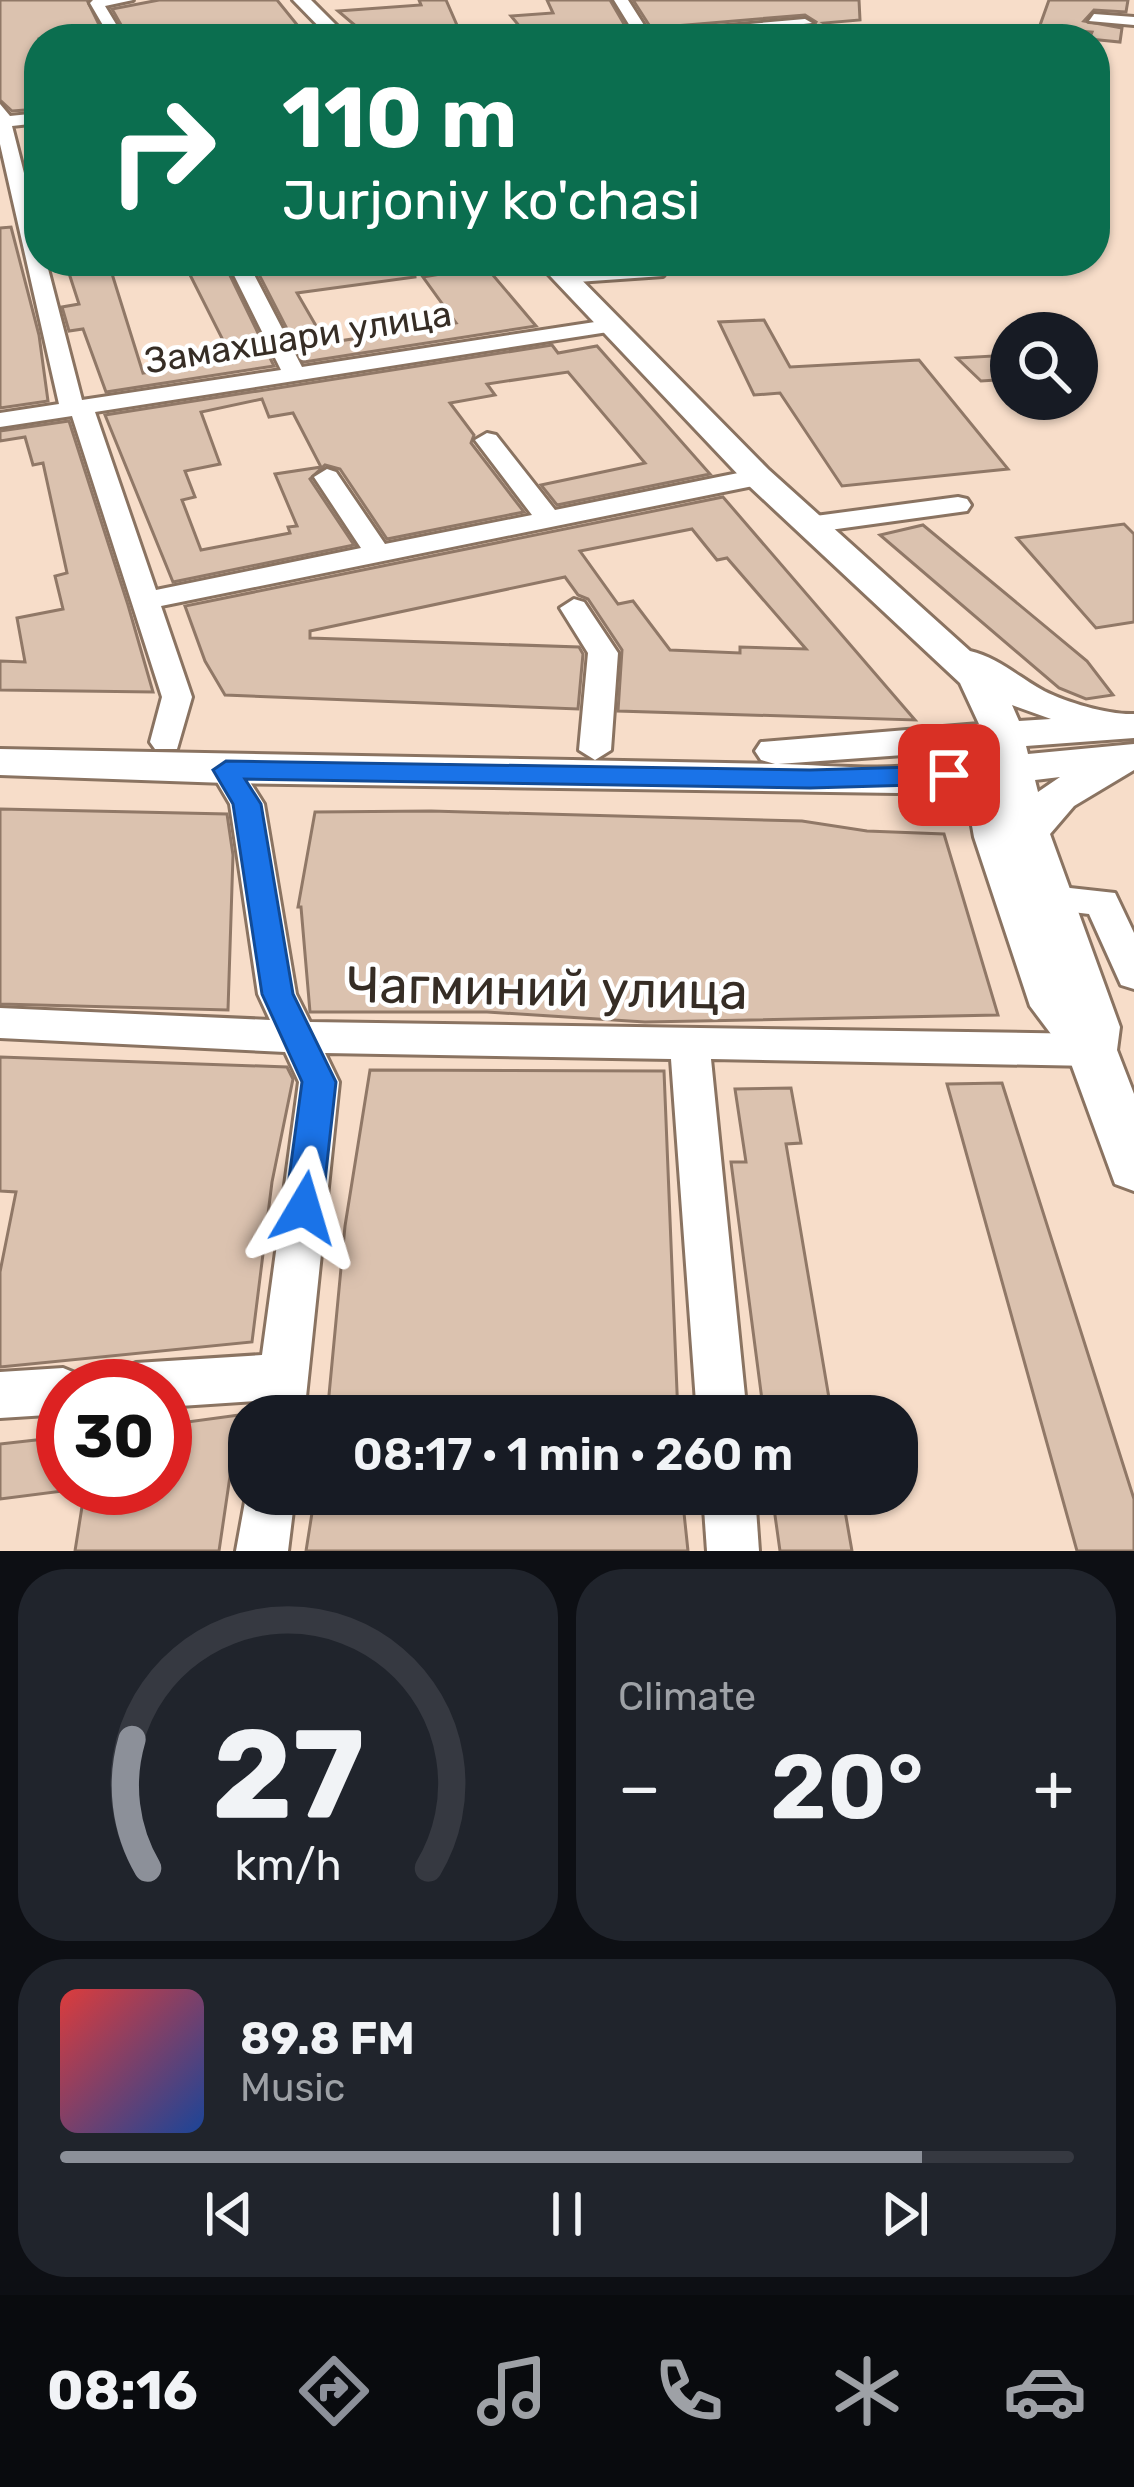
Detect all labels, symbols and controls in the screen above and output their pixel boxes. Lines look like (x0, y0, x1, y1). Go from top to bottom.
text: 110 m (282, 68, 517, 168)
icon: right (84, 72, 240, 228)
text: Jurjoniy ko'chasi (282, 169, 700, 233)
street label: Замахшари улица (142, 292, 454, 382)
map controls (990, 312, 1098, 420)
button: search (990, 312, 1098, 420)
pin (898, 724, 1000, 826)
icon: arrive (916, 742, 982, 808)
street label: Чагминий улица (346, 954, 748, 1022)
position arrow (241, 1145, 367, 1271)
speed limit sign: 30 (36, 1359, 192, 1515)
text: 08:17 · 1 min · 260 m (353, 1428, 793, 1481)
text: Climate (618, 1674, 756, 1720)
text: 27 (212, 1700, 364, 1848)
text: 20° (770, 1734, 924, 1841)
text: − (618, 1748, 661, 1827)
text: + (1033, 1748, 1074, 1827)
text: km/h (234, 1840, 342, 1891)
text: 89.8 FM (240, 2012, 415, 2065)
text: Music (240, 2065, 345, 2111)
icon: previous (196, 2181, 262, 2247)
icon: pause (534, 2181, 600, 2247)
icon: next (872, 2181, 938, 2247)
icon: directions (292, 2349, 376, 2433)
icon: music (470, 2349, 554, 2433)
icon: phone (647, 2349, 731, 2433)
icon: climate (825, 2349, 909, 2433)
icon: car (1003, 2349, 1087, 2433)
text: 08:16 (47, 2359, 198, 2423)

